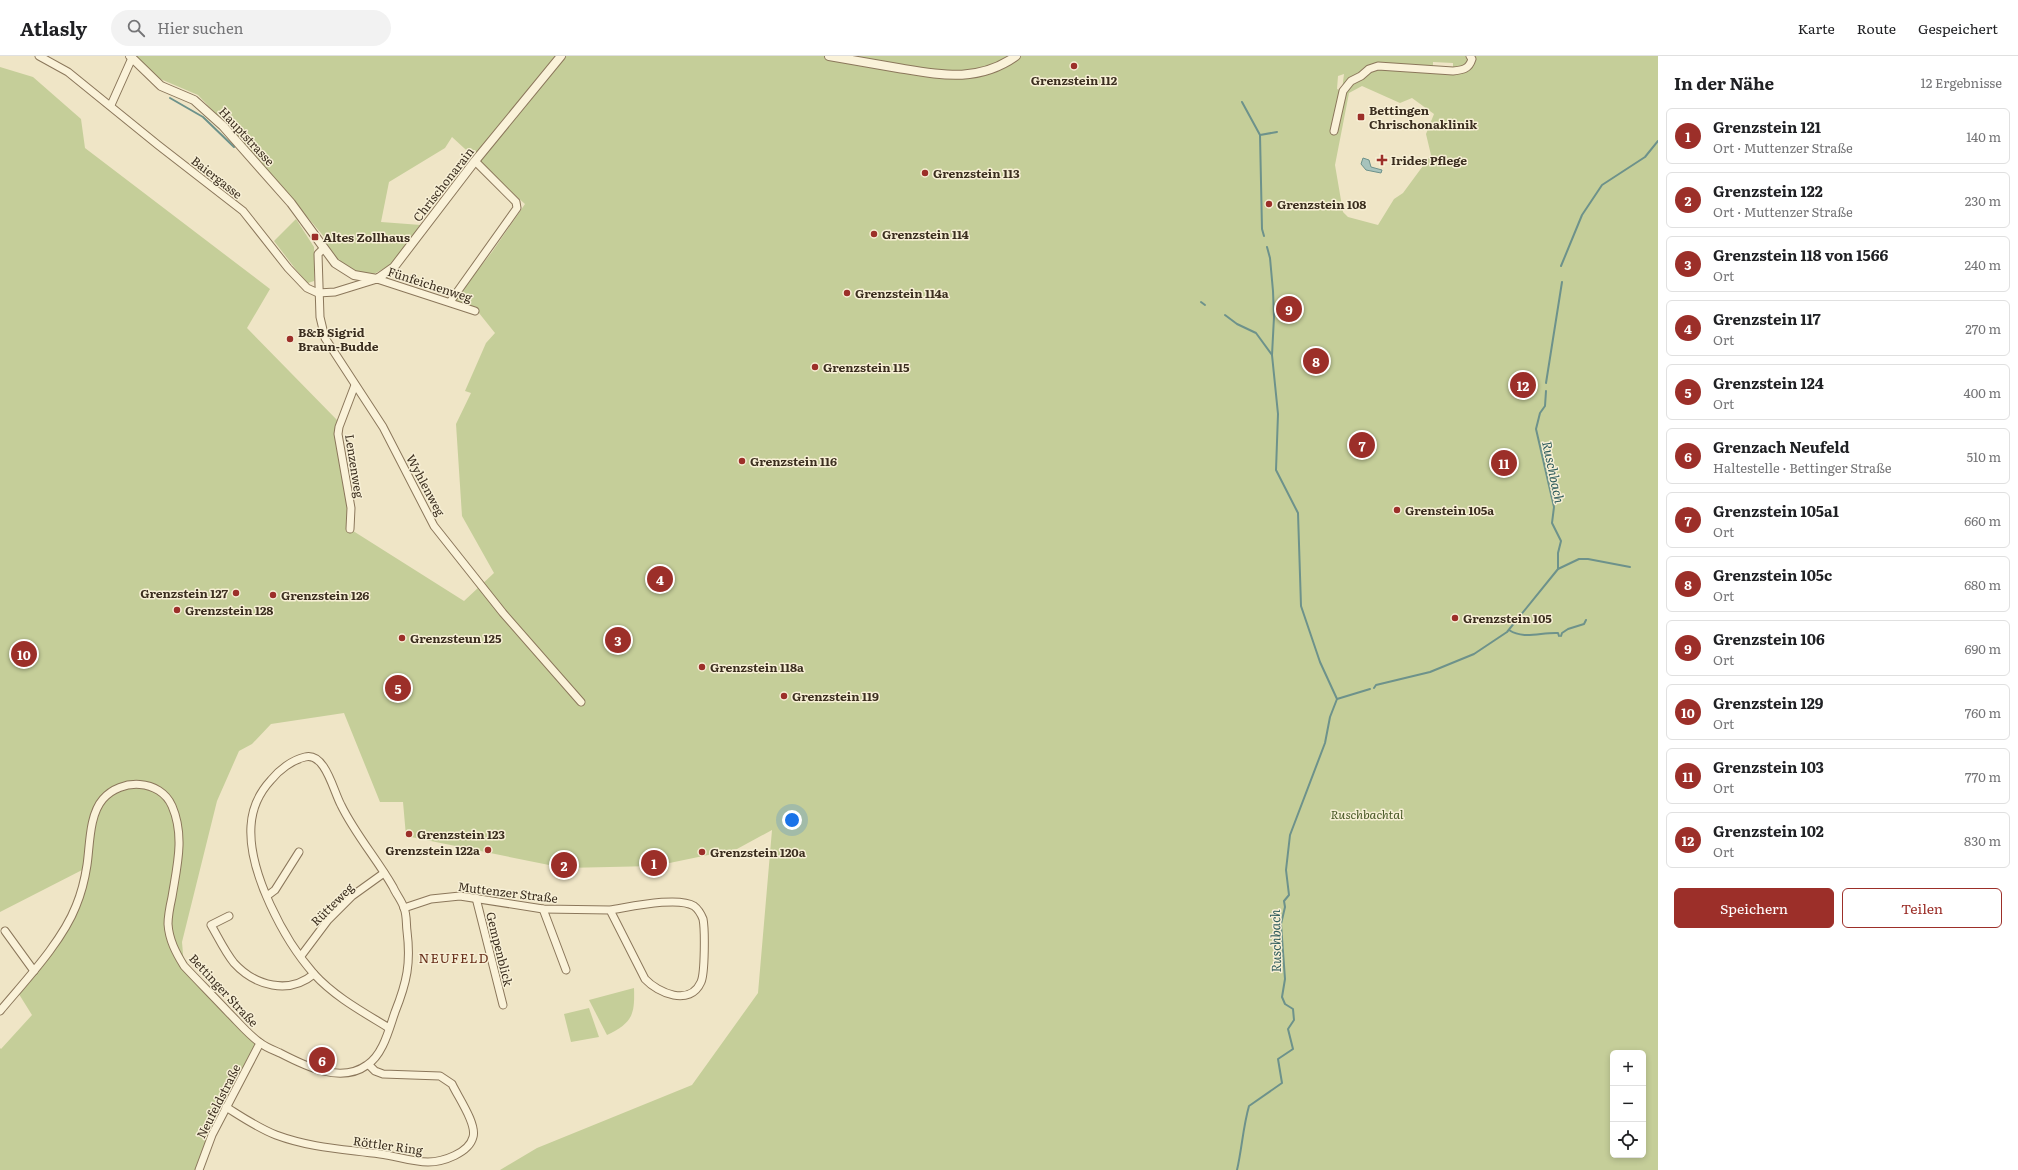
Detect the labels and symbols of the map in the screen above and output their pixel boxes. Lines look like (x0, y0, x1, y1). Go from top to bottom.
marker: Grenzstein 112 (1069, 61, 1079, 71)
place label: Grenzstein 112 (1031, 71, 1118, 89)
place label: Bettingen Chrischonaklinik (1369, 101, 1478, 133)
street label: Hauptstrasse (215, 103, 279, 169)
marker: Bettingen Chrischonaklinik (1356, 112, 1366, 122)
street label: Chrischonarain (408, 143, 478, 225)
street label: Baiergasse (188, 151, 246, 203)
place label: Irides Pflege (1391, 151, 1467, 169)
marker: Irides Pflege (1376, 154, 1388, 166)
place label: Grenzstein 113 (933, 164, 1020, 182)
marker: Grenzstein 113 (920, 168, 930, 178)
place label: Grenzstein 108 (1277, 195, 1366, 213)
marker: Grenzstein 108 (1264, 199, 1274, 209)
place label: Grenzstein 114 (882, 225, 969, 243)
place label: Altes Zollhaus (323, 228, 410, 246)
marker: Grenzstein 114 (869, 229, 879, 239)
marker: Altes Zollhaus (310, 232, 320, 242)
street label: Fünfeichenweg (385, 262, 475, 306)
place label: Grenzstein 114a (855, 284, 949, 302)
marker: Grenzstein 114a (842, 288, 852, 298)
pin: 9 (1276, 294, 1302, 324)
place label: B&B Sigrid Braun-Budde (298, 323, 379, 355)
marker: B&B Sigrid Braun-Budde (285, 334, 295, 344)
pin: 8 (1303, 346, 1329, 376)
place label: Grenzstein 115 (823, 358, 910, 376)
marker: Grenzstein 115 (810, 362, 820, 372)
pin: 12 (1510, 370, 1536, 400)
pin: 7 (1349, 430, 1375, 460)
street label: Lenzenweg (341, 433, 369, 499)
water label: Ruschbach (1538, 439, 1570, 505)
pin: 11 (1491, 448, 1517, 478)
street label: Wyhlenweg (402, 451, 450, 519)
place label: Grenzstein 116 (750, 452, 837, 470)
marker: Grenzstein 116 (737, 456, 747, 466)
place label: Grenstein 105a (1405, 501, 1494, 519)
marker: Grenstein 105a (1392, 505, 1402, 515)
pin: 4 (647, 564, 673, 594)
place label: Grenzstein 127 (140, 584, 228, 602)
place label: Grenzstein 126 (281, 586, 369, 604)
marker: Grenzstein 127 (231, 588, 241, 598)
marker: Grenzstein 126 (268, 590, 278, 600)
place label: Grenzstein 128 (185, 601, 273, 619)
marker: Grenzstein 128 (172, 605, 182, 615)
place label: Grenzstein 105 (1463, 609, 1552, 627)
marker: Grenzstein 105 (1450, 613, 1460, 623)
pin: 3 (605, 625, 631, 655)
place label: Grenzsteun 125 (410, 629, 502, 647)
marker: Grenzsteun 125 (397, 633, 407, 643)
pin: 10 (11, 639, 37, 669)
place label: Grenzstein 118a (710, 658, 804, 676)
marker: Grenzstein 118a (697, 662, 707, 672)
pin: 5 (385, 673, 411, 703)
place label: Grenzstein 119 (792, 687, 879, 705)
marker: Grenzstein 119 (779, 691, 789, 701)
park label: Ruschbachtal (1331, 805, 1404, 823)
your location (782, 810, 802, 830)
place label: Grenzstein 123 (417, 825, 505, 843)
marker: Grenzstein 123 (404, 829, 414, 839)
place label: Grenzstein 122a (385, 841, 480, 859)
place label: Grenzstein 120a (710, 843, 806, 861)
marker: Grenzstein 122a (483, 845, 493, 855)
marker: Grenzstein 120a (697, 847, 707, 857)
pin: 1 (641, 848, 667, 878)
pin: 2 (551, 850, 577, 880)
street label: Muttenzer Straße (457, 877, 559, 907)
street label: Rütteweg (306, 878, 358, 930)
water label: Ruschbach (1265, 909, 1285, 973)
street label: Gempenblick (482, 910, 518, 989)
district label: NEUFELD (419, 948, 489, 967)
street label: Bettinger Straße (185, 949, 263, 1031)
pin: 6 (309, 1045, 335, 1075)
street label: Neufeldstraße (191, 1061, 245, 1141)
street label: Röttler Ring (352, 1131, 424, 1159)

